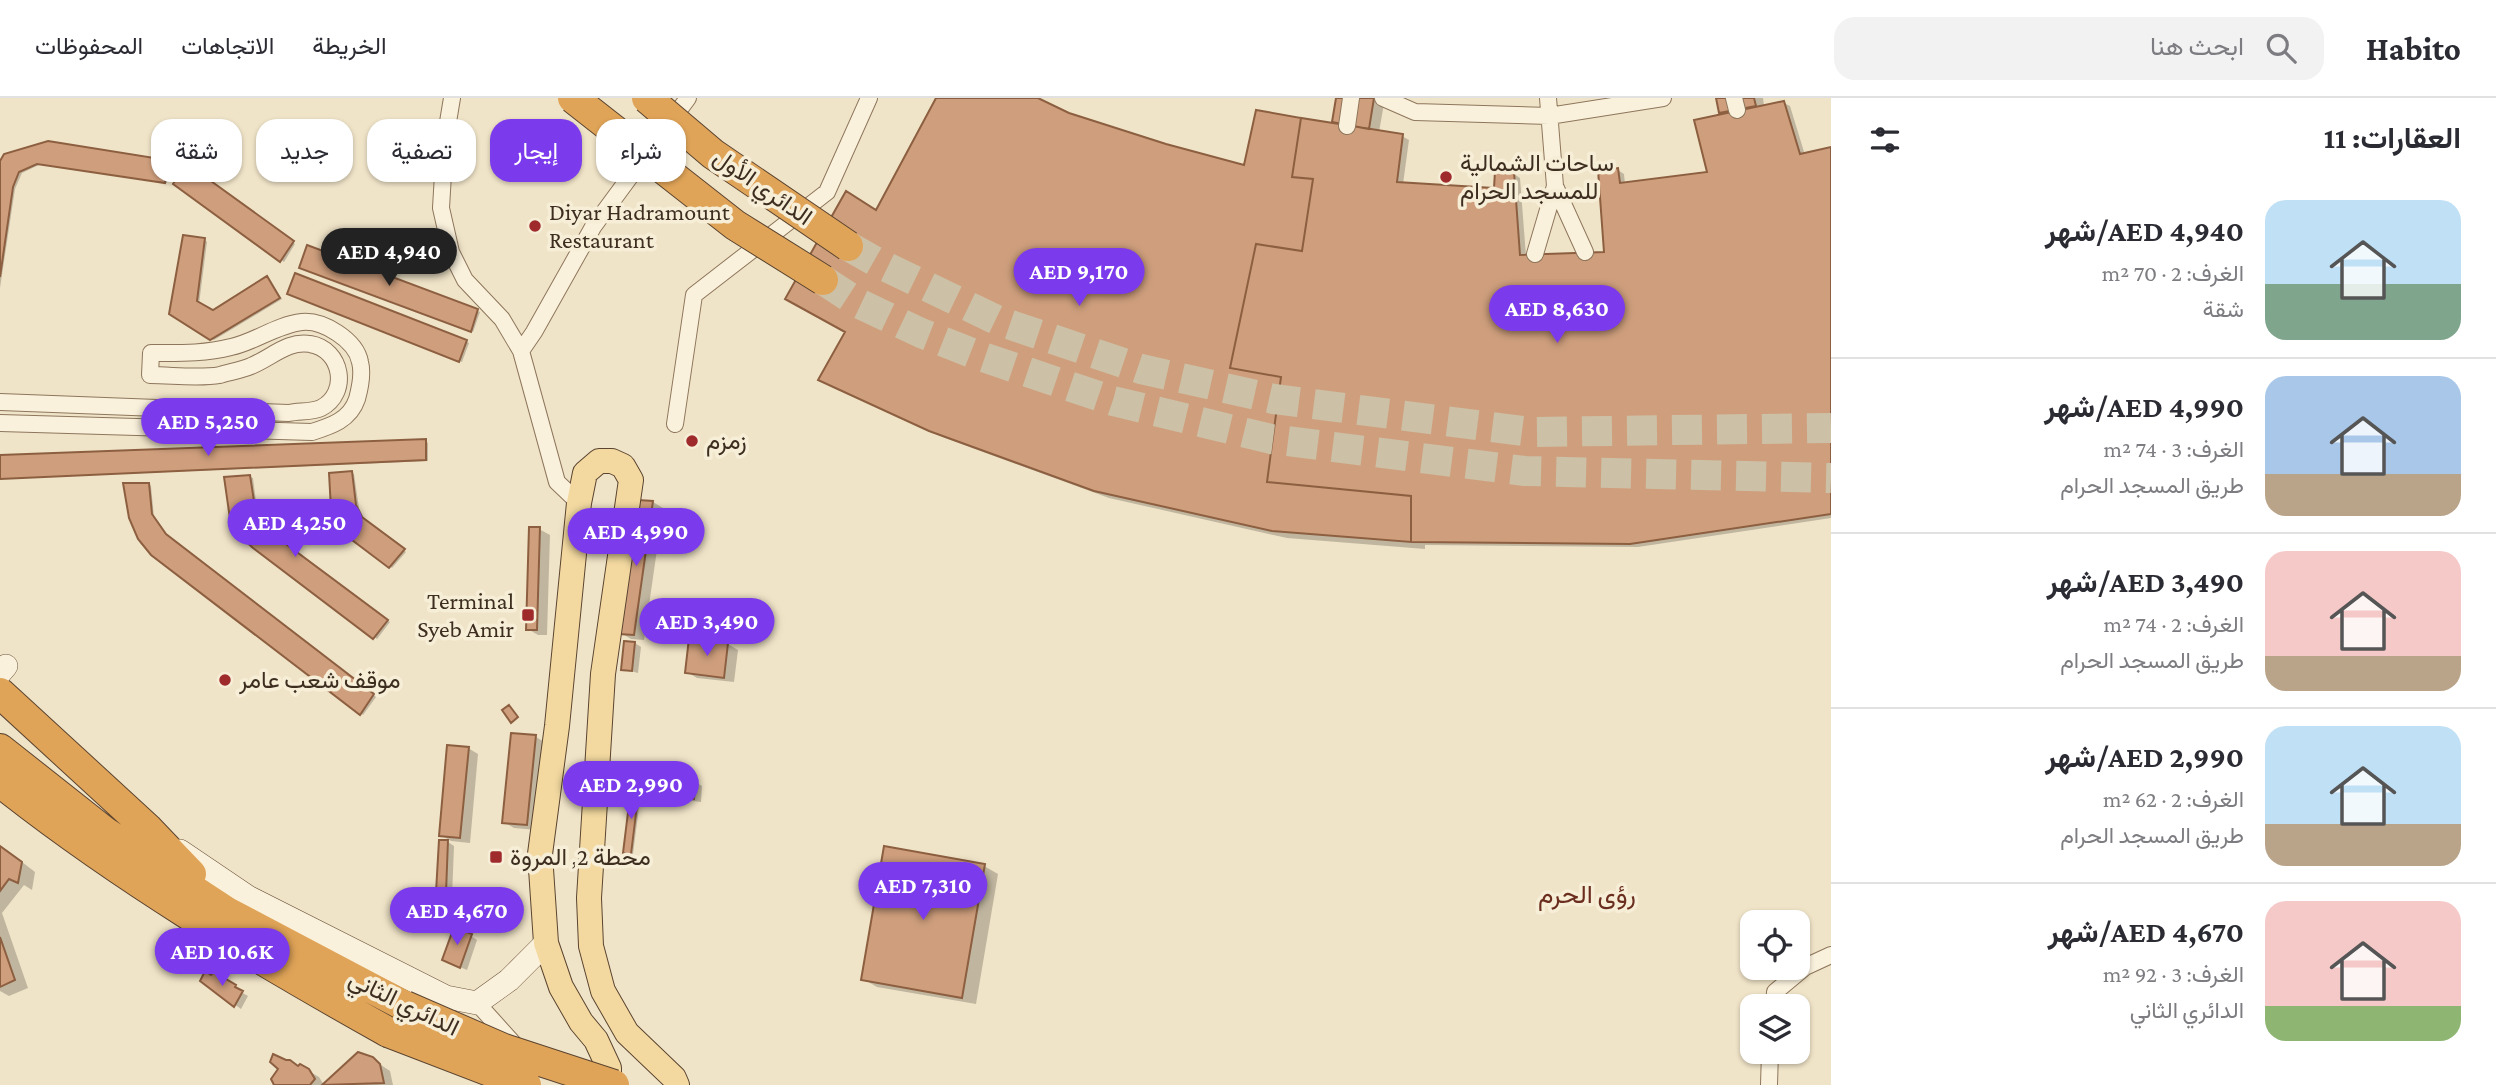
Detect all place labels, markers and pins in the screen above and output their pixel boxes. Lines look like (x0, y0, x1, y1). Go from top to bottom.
place label: ساحات الشمالية للمسجد الحرام (1460, 149, 1614, 207)
marker: ساحات الشمالية للمسجد الحرام (1438, 169, 1454, 185)
place label: Diyar Hadramount Restaurant (549, 198, 731, 253)
marker: Diyar Hadramount Restaurant (527, 218, 543, 234)
pin: AED 4,940 (309, 228, 469, 288)
pin: AED 9,170 (999, 248, 1159, 308)
pin: AED 8,630 (1477, 286, 1637, 345)
pin: AED 5,250 (128, 398, 288, 458)
place label: زمزم (706, 427, 747, 457)
marker: زمزم (684, 433, 700, 449)
pin: AED 4,250 (215, 500, 375, 559)
pin: AED 4,990 (556, 508, 716, 568)
place label: Terminal Syeb Amir (417, 587, 514, 642)
pin: AED 3,490 (627, 598, 787, 658)
marker: Terminal Syeb Amir (520, 607, 536, 623)
place label: موقف شعب عامر (238, 666, 401, 695)
marker: موقف شعب عامر (217, 672, 233, 688)
pin: AED 2,990 (551, 762, 711, 821)
place label: محطة 2, المروة (510, 843, 651, 872)
marker: محطة 2, المروة (488, 849, 504, 865)
pin: AED 7,310 (843, 862, 1003, 922)
pin: AED 4,670 (377, 888, 537, 947)
pin: AED 10.6K (142, 928, 302, 988)

